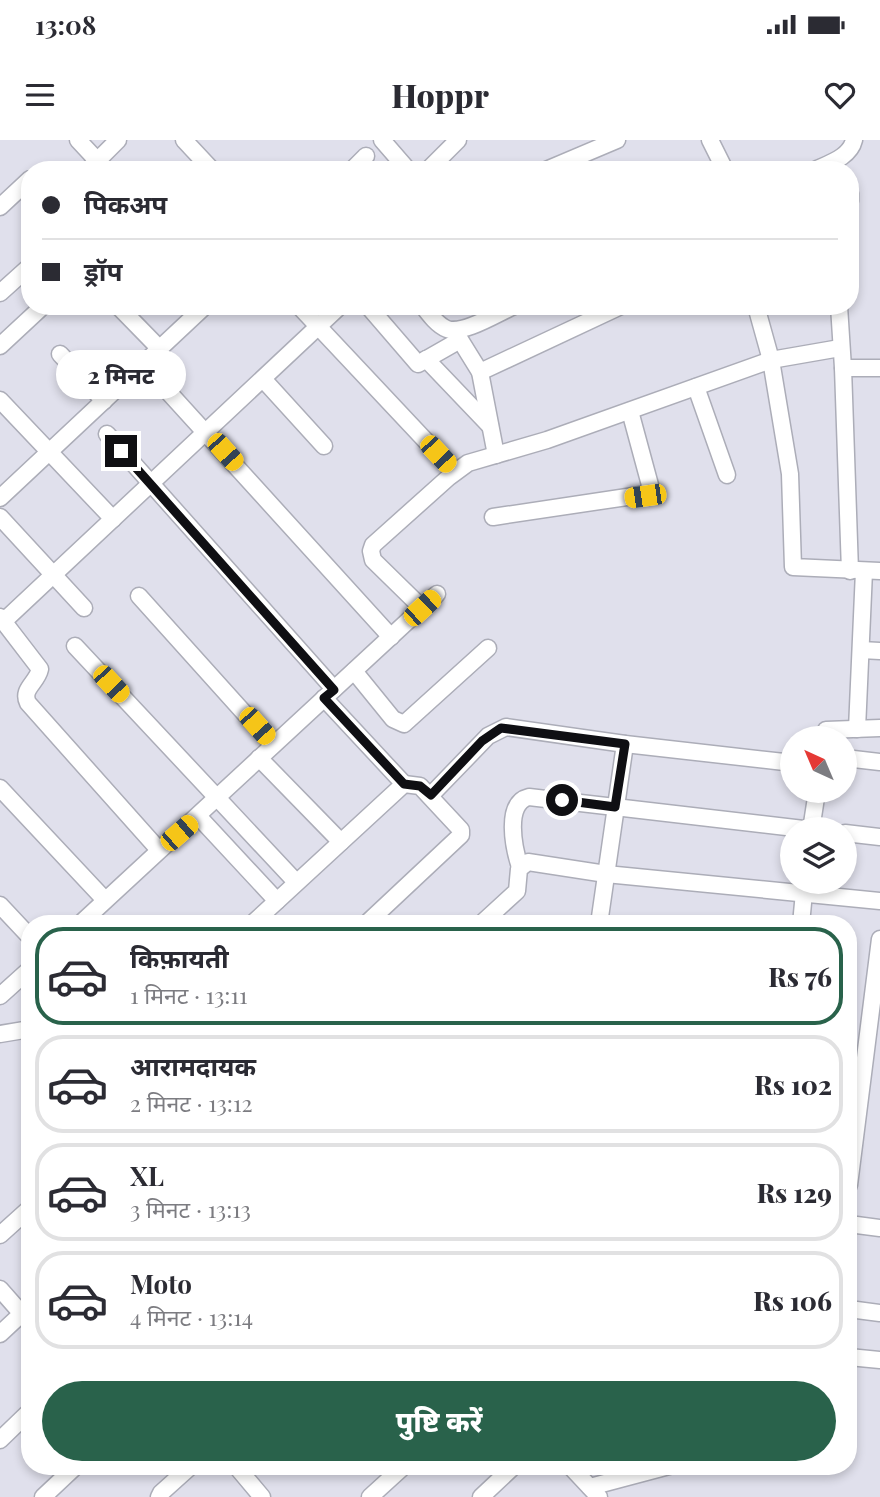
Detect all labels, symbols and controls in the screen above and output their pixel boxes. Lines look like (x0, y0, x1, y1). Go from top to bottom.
text: 13:08 (35, 7, 96, 42)
text: Hoppr (391, 73, 489, 116)
icon: menu (21, 76, 59, 114)
icon: heart (821, 76, 859, 114)
text: पिकअप (84, 186, 167, 221)
text: ड्रॉप (84, 253, 122, 288)
callout: 2 मिनट (56, 350, 186, 398)
text: 2 मिनट (88, 359, 154, 390)
car (204, 429, 247, 475)
car (416, 431, 461, 477)
route end (105, 435, 137, 467)
car (623, 483, 668, 509)
car (400, 586, 445, 630)
car (89, 661, 134, 707)
car (236, 703, 279, 749)
north arrow (780, 726, 858, 803)
map controls (780, 726, 857, 894)
route start (546, 784, 578, 816)
car (157, 811, 202, 855)
button: layers (780, 817, 857, 894)
text: किफ़ायती (130, 940, 229, 975)
icon: car (46, 945, 109, 1008)
text: Rs 76 (768, 959, 832, 994)
text: 1 मिनट · 13:11 (130, 979, 247, 1010)
text: आरामदायक (130, 1048, 256, 1083)
icon: car (46, 1053, 109, 1116)
text: Rs 102 (754, 1067, 832, 1102)
text: 2 मिनट · 13:12 (130, 1087, 252, 1118)
text: XL (130, 1158, 164, 1193)
icon: car (46, 1161, 109, 1224)
text: Rs 129 (757, 1175, 832, 1210)
text: 3 मिनट · 13:13 (130, 1193, 251, 1224)
text: Moto (130, 1266, 192, 1301)
icon: car (46, 1269, 109, 1332)
text: Rs 106 (753, 1283, 832, 1318)
text: 4 मिनट · 13:14 (130, 1301, 253, 1332)
button: पुष्टि करें (42, 1381, 836, 1461)

